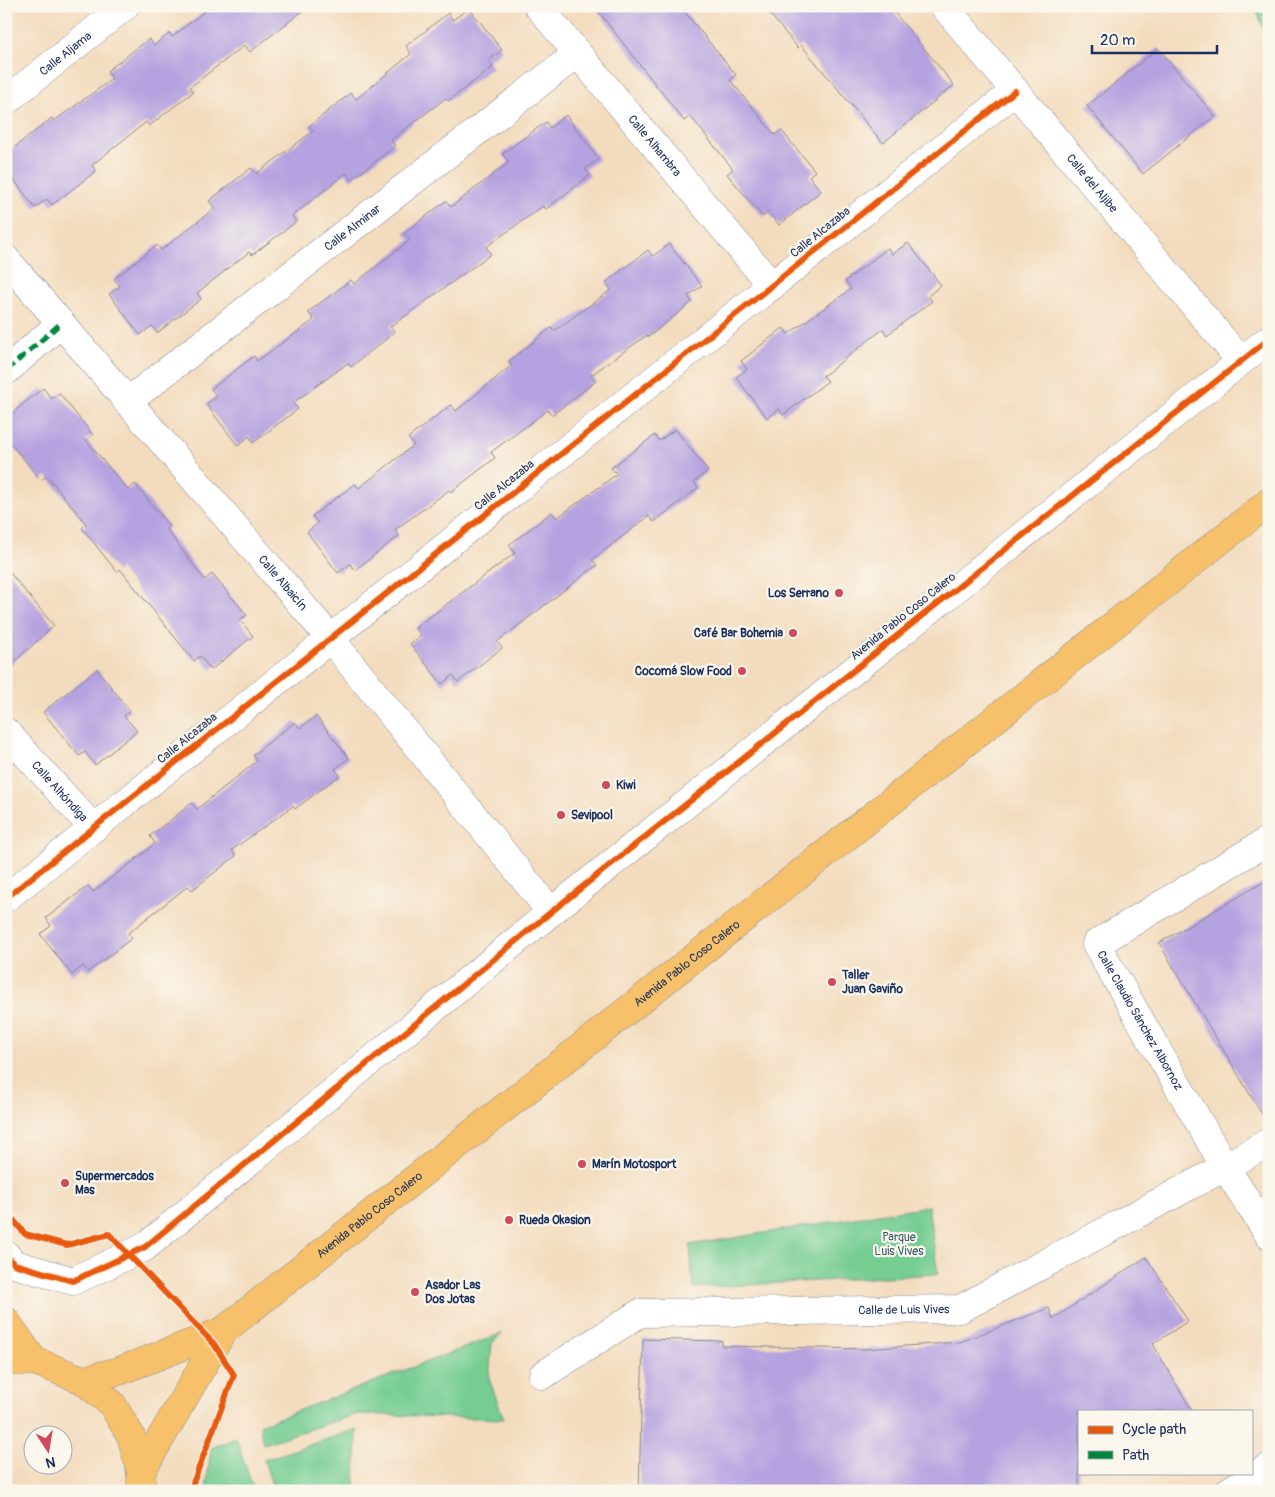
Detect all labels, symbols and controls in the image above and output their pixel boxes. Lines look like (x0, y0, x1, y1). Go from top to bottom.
scale bar (1092, 22, 1218, 54)
street label: Calle Aljama (37, 28, 95, 79)
text: 20 m (1100, 31, 1135, 50)
street label: Calle Alhambra (624, 112, 685, 180)
street label: Calle del Aljibe (1063, 151, 1121, 216)
street label: Calle Alminar (322, 201, 385, 255)
street label: Calle Alcazaba (787, 203, 854, 261)
street label: Calle Alcazaba (471, 456, 538, 514)
street label: Calle Albaicín (255, 552, 310, 614)
street label: Avenida Pablo Coso Calero (848, 569, 959, 663)
place label: Los Serrano (768, 586, 830, 601)
marker: Los Serrano (833, 587, 845, 599)
place label: Café Bar Bohemia (694, 626, 783, 641)
marker: Café Bar Bohemia (787, 627, 799, 639)
place label: Cocomá Slow Food (635, 664, 732, 679)
marker: Cocomá Slow Food (736, 665, 748, 677)
street label: Calle Alcazaba (154, 709, 221, 767)
street label: Calle Alhóndiga (28, 758, 91, 825)
place label: Kiwi (616, 778, 636, 793)
marker: Kiwi (600, 779, 612, 791)
place label: Sevipool (571, 808, 613, 823)
marker: Sevipool (555, 809, 567, 821)
street label: Avenida Pablo Coso Calero (631, 917, 744, 1010)
street label: Calle Claudio Sánchez Albornoz (1093, 948, 1186, 1093)
place label: Taller Juan Gaviño (841, 968, 903, 997)
marker: Taller Juan Gaviño (826, 976, 838, 988)
place label: Marín Motosport (592, 1157, 677, 1172)
marker: Marín Motosport (576, 1158, 588, 1170)
street label: Avenida Pablo Coso Calero (314, 1168, 426, 1262)
place label: Supermercados Mas (75, 1169, 155, 1198)
marker: Supermercados Mas (59, 1177, 71, 1189)
place label: Rueda Okasion (519, 1213, 591, 1228)
marker: Rueda Okasion (503, 1214, 515, 1226)
park label: Parque Luis Vives (874, 1230, 924, 1259)
place label: Asador Las Dos Jotas (425, 1278, 481, 1307)
marker: Asador Las Dos Jotas (409, 1286, 421, 1298)
street label: Calle de Luis Vives (858, 1302, 950, 1318)
legend (1078, 1410, 1252, 1474)
text: Cycle path (1122, 1420, 1186, 1439)
north arrow (22, 1424, 72, 1474)
text: Path (1122, 1446, 1149, 1465)
text: N (44, 1453, 57, 1472)

